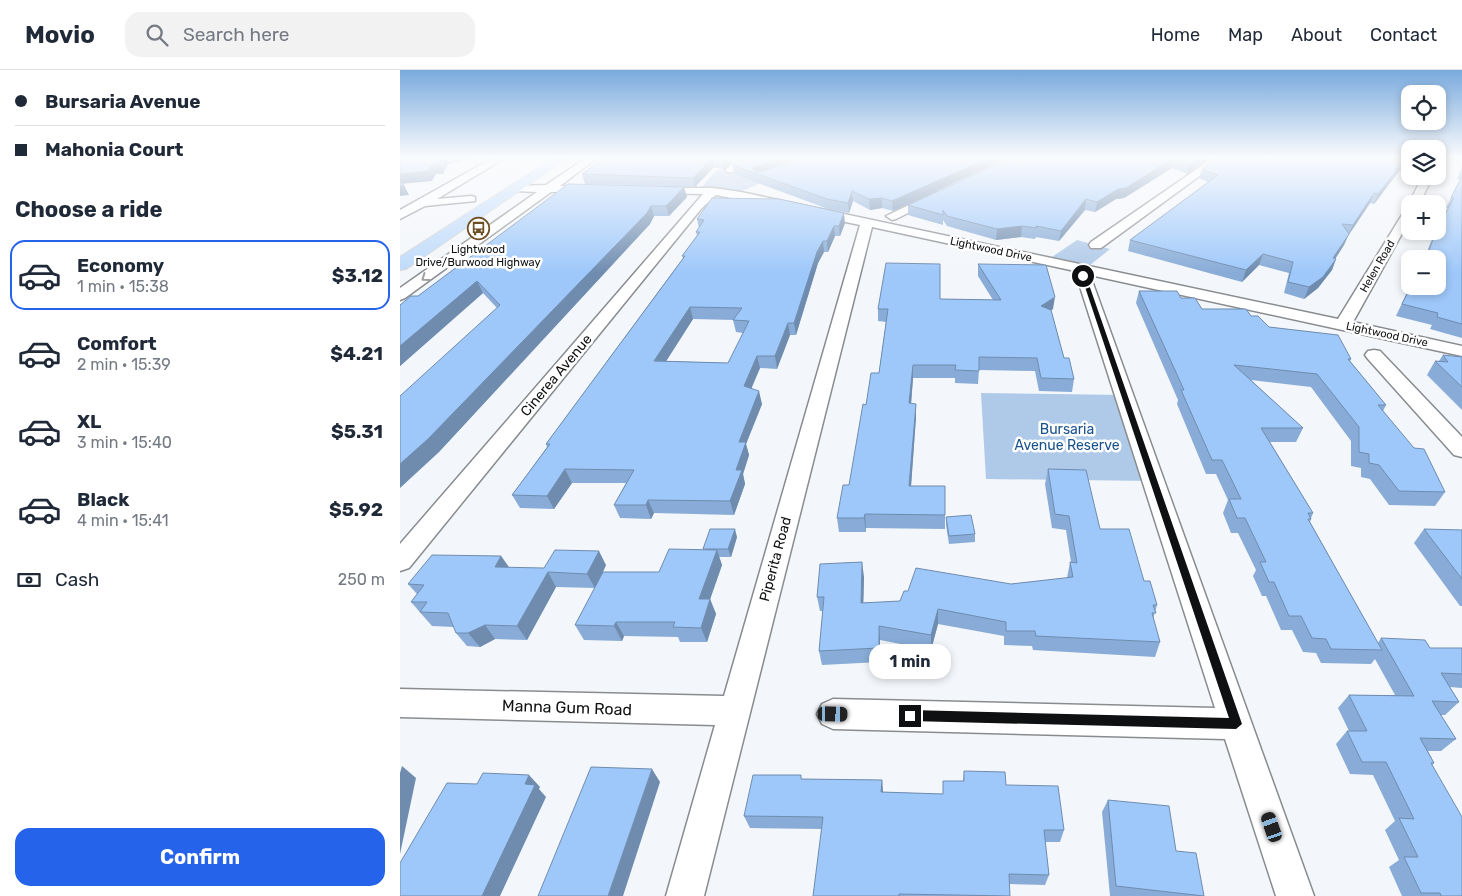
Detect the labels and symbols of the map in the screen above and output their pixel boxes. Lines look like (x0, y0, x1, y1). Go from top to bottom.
bus stop icon: Lightwood Drive/Burwood Highway (466, 216, 490, 240)
street label: Lightwood Drive (949, 234, 1033, 265)
street label: Helen Road (1357, 238, 1398, 295)
place label: Lightwood Drive/Burwood Highway (415, 243, 541, 269)
route start (1072, 265, 1094, 287)
one-way arrow (421, 272, 430, 281)
street label: Lightwood Drive (1345, 319, 1429, 350)
street label: Cinerea Avenue (517, 331, 596, 420)
park label: Bursaria Avenue Reserve (1014, 421, 1120, 454)
street label: Piperita Road (756, 515, 795, 603)
callout: 1 min (869, 644, 951, 678)
street label: Manna Gum Road (502, 696, 632, 719)
route end (899, 705, 921, 727)
car (817, 706, 848, 722)
car (1260, 810, 1283, 844)

